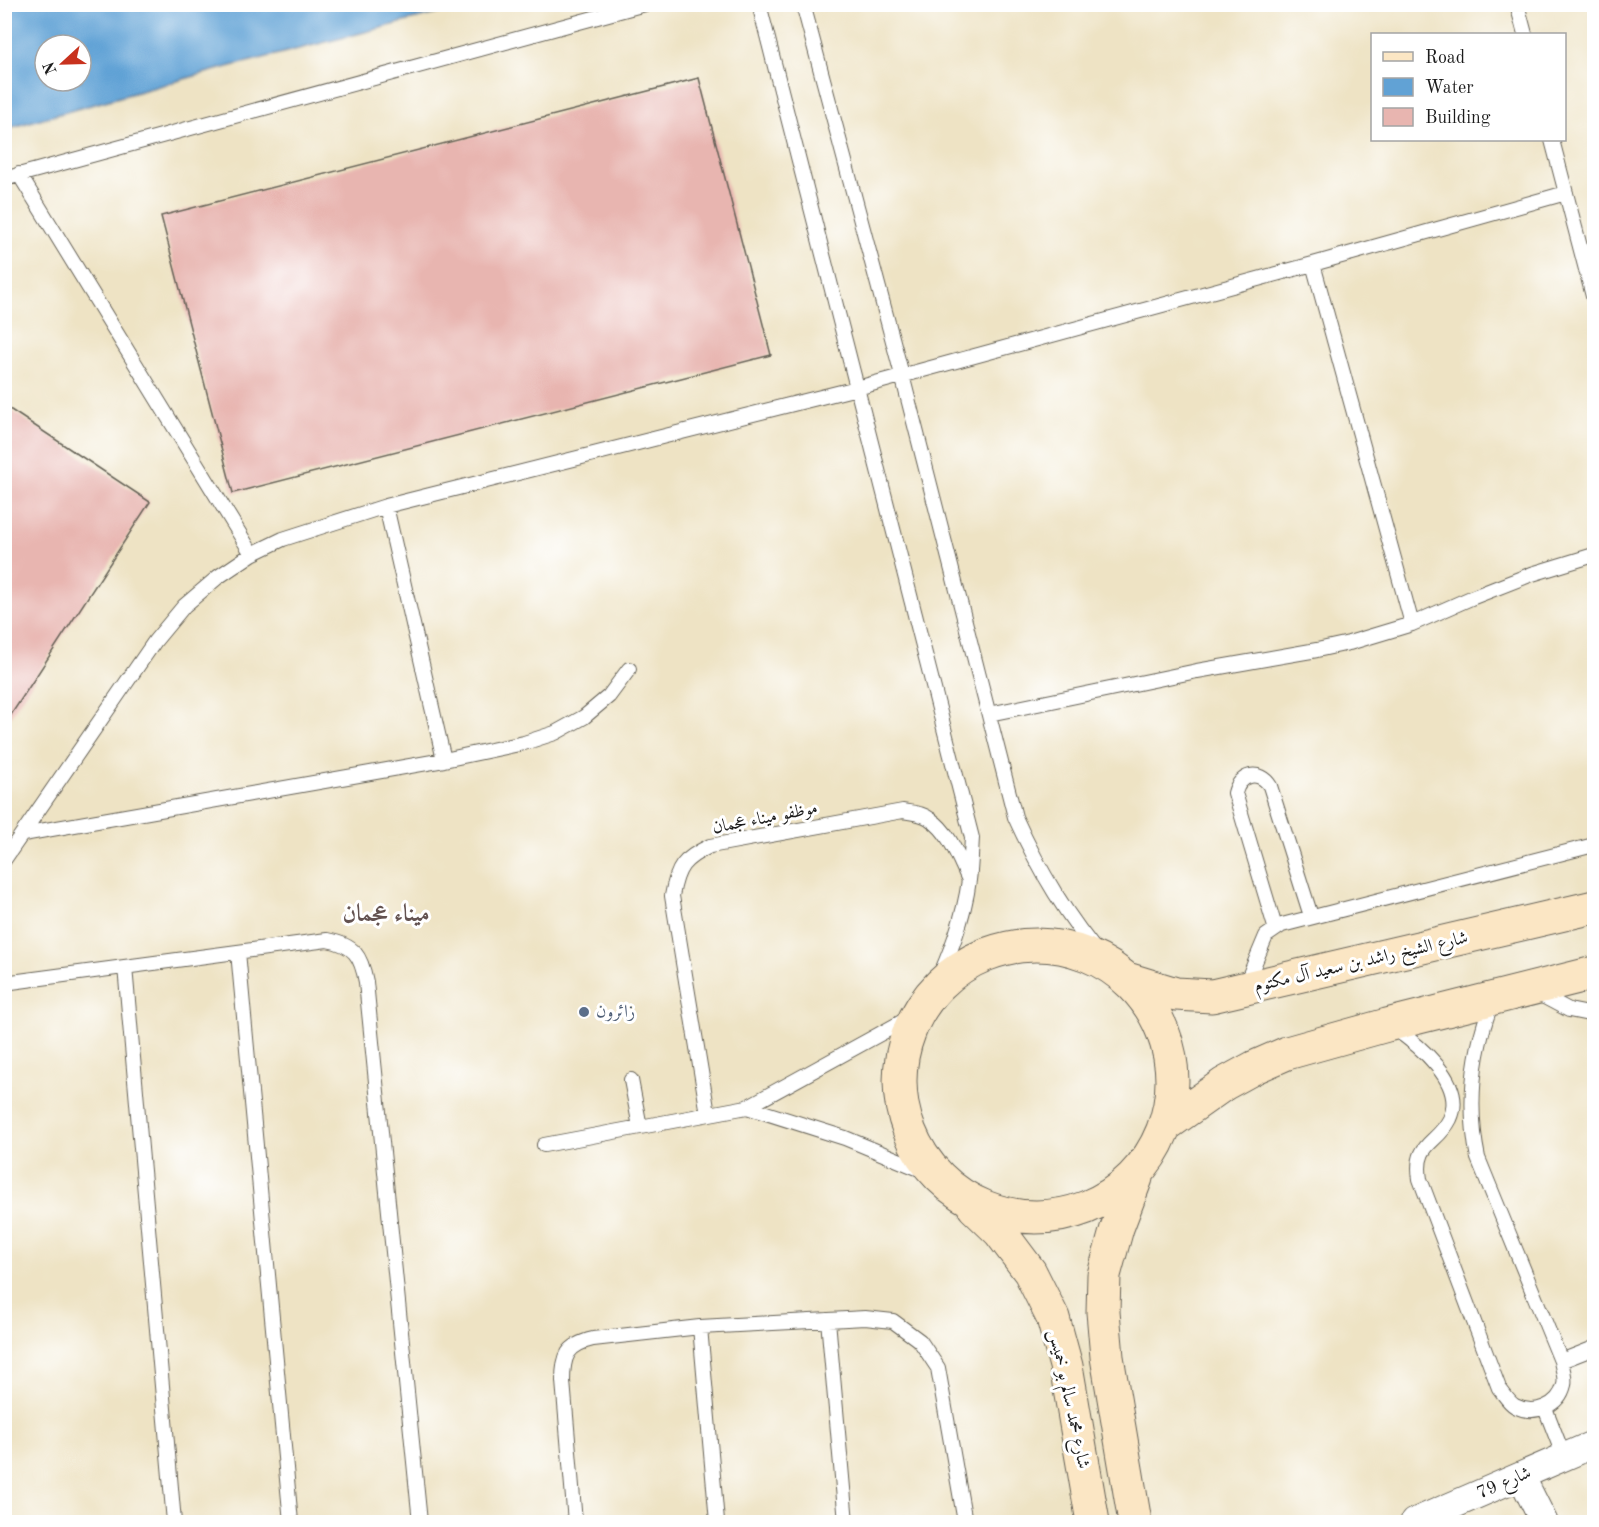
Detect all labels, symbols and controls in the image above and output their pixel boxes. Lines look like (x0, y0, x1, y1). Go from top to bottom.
north arrow (33, 33, 93, 93)
legend (1371, 33, 1566, 141)
text: Road (1425, 49, 1465, 67)
text: N (41, 58, 61, 77)
text: Water (1425, 79, 1474, 97)
text: Building (1425, 109, 1491, 127)
street label: موظفو ميناء عجمان (711, 799, 819, 838)
district label: ميناء عجمان (342, 902, 430, 927)
street label: شارع الشيخ راشد بن سعيد آل مكتوم (1252, 927, 1471, 1001)
place label: زائرون (596, 1003, 635, 1022)
marker: زائرون (577, 1005, 591, 1019)
street label: شارع محمد سالم بو خميس (1040, 1328, 1093, 1472)
street label: شارع 79 (1474, 1464, 1536, 1507)

